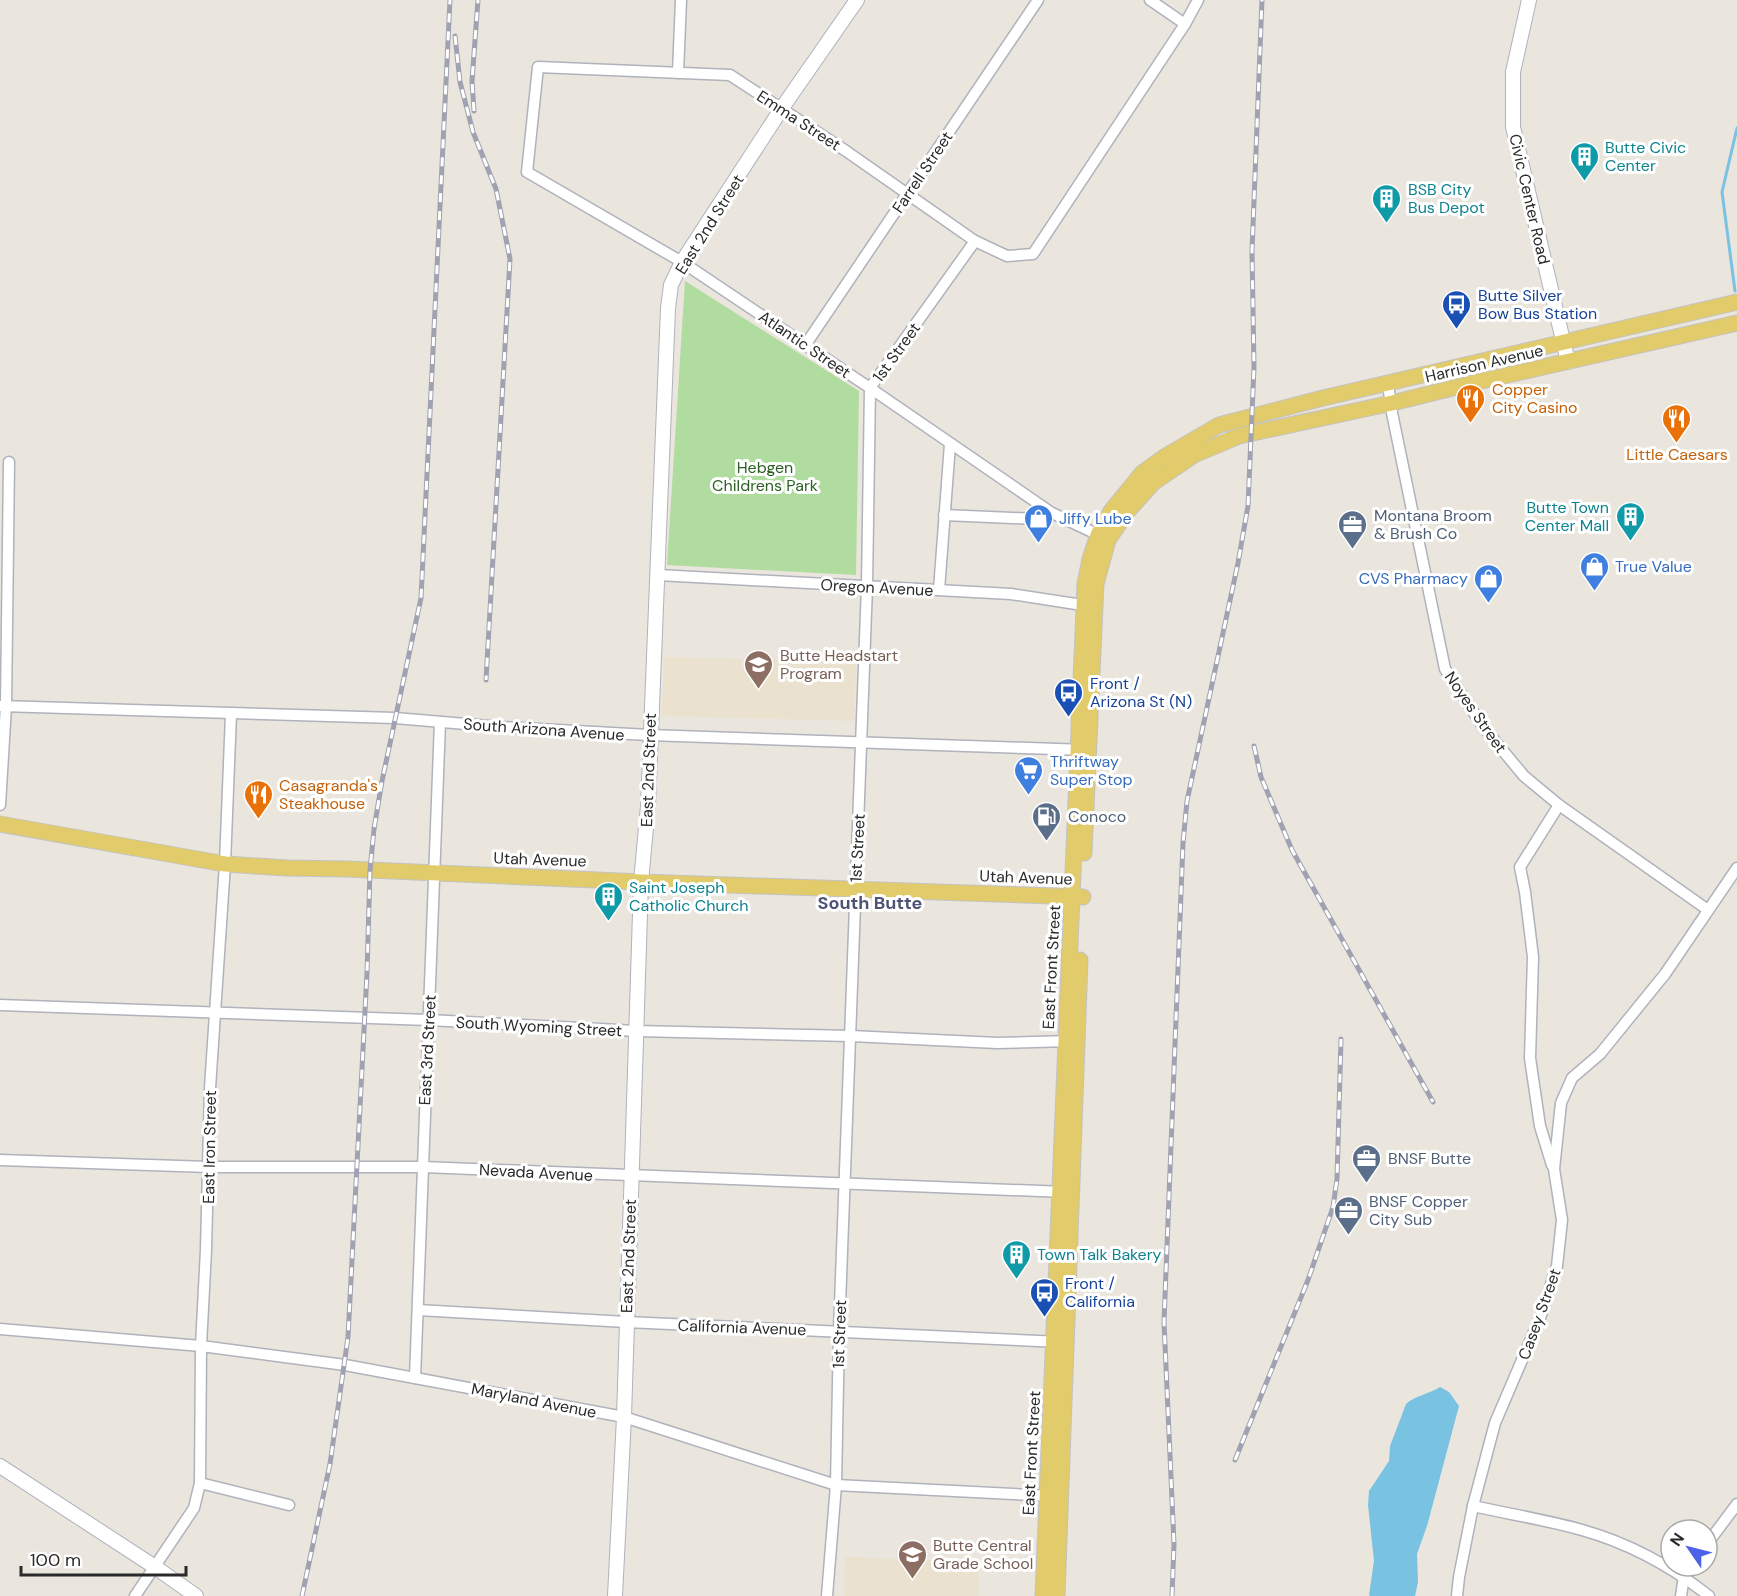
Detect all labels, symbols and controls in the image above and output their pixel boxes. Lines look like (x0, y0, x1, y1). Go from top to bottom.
street label: Emma Street (753, 86, 845, 155)
street label: Farrell Street (887, 127, 957, 217)
street label: Civic Center Road (1504, 132, 1555, 266)
place label: Butte Civic Center (1605, 137, 1686, 176)
building icon: Butte Civic Center (1568, 140, 1600, 182)
street label: East 2nd Street (670, 170, 749, 278)
place label: BSB City Bus Depot (1408, 179, 1485, 218)
building icon: BSB City Bus Depot (1371, 182, 1403, 224)
place label: Butte Silver Bow Bus Station (1478, 285, 1597, 324)
bus stop icon: Butte Silver Bow Bus Station (1441, 288, 1473, 330)
street label: Atlantic Street (755, 306, 855, 383)
street label: 1st Street (868, 318, 925, 386)
street label: Harrison Avenue (1423, 340, 1545, 387)
place label: Copper City Casino (1492, 379, 1577, 418)
restaurant icon: Copper City Casino (1455, 382, 1487, 424)
restaurant icon: Little Caesars (1661, 402, 1693, 444)
place label: Little Caesars (1626, 444, 1728, 465)
park label: Hebgen Childrens Park (712, 457, 818, 496)
place label: Butte Town Center Mall (1525, 497, 1609, 536)
building icon: Butte Town Center Mall (1614, 500, 1646, 542)
shop icon: Jiffy Lube (1022, 502, 1054, 544)
place label: Montana Broom & Brush Co (1374, 505, 1492, 544)
place label: Jiffy Lube (1059, 508, 1132, 529)
office icon: Montana Broom & Brush Co (1337, 508, 1369, 550)
shop icon: True Value (1578, 550, 1610, 592)
place label: True Value (1615, 556, 1692, 577)
shop icon: CVS Pharmacy (1473, 562, 1505, 604)
place label: CVS Pharmacy (1359, 568, 1468, 589)
street label: Oregon Avenue (820, 574, 934, 601)
place label: Butte Headstart Program (780, 645, 898, 684)
school or university icon: Butte Headstart Program (743, 648, 775, 690)
street label: Noyes Street (1440, 667, 1511, 757)
place label: Front / Arizona St (N) (1090, 673, 1192, 712)
bus stop icon: Front / Arizona St (N) (1053, 676, 1085, 718)
street label: South Arizona Avenue (463, 713, 625, 746)
street label: East 2nd Street (636, 713, 661, 827)
place label: Thriftway Super Stop (1050, 751, 1133, 790)
supermarket icon: Thriftway Super Stop (1013, 754, 1045, 796)
place label: Casagranda's Steakhouse (279, 775, 378, 814)
restaurant icon: Casagranda's Steakhouse (242, 778, 274, 820)
fuel station icon: Conoco (1031, 800, 1063, 842)
place label: Conoco (1068, 806, 1126, 827)
street label: 1st Street (845, 813, 870, 883)
street label: Utah Avenue (493, 847, 587, 872)
street label: Utah Avenue (979, 865, 1073, 890)
place label: Saint Joseph Catholic Church (629, 877, 749, 916)
building icon: Saint Joseph Catholic Church (592, 880, 624, 922)
district label: South Butte (818, 891, 923, 915)
street label: East Front Street (1038, 904, 1065, 1030)
street label: East 3rd Street (414, 994, 441, 1106)
street label: South Wyoming Street (455, 1012, 623, 1041)
street label: East Iron Street (198, 1090, 221, 1204)
office icon: BNSF Butte (1351, 1142, 1383, 1184)
place label: BNSF Butte (1388, 1148, 1471, 1169)
street label: Nevada Avenue (479, 1159, 593, 1186)
place label: BNSF Copper City Sub (1369, 1191, 1468, 1230)
office icon: BNSF Copper City Sub (1332, 1194, 1364, 1236)
street label: East 2nd Street (616, 1199, 641, 1313)
building icon: Town Talk Bakery (1000, 1238, 1032, 1280)
place label: Town Talk Bakery (1037, 1244, 1162, 1265)
street label: Casey Street (1513, 1266, 1566, 1363)
place label: Front / California (1065, 1273, 1135, 1312)
bus stop icon: Front / California (1028, 1276, 1060, 1318)
street label: 1st Street (828, 1299, 851, 1369)
street label: California Avenue (677, 1315, 807, 1340)
street label: Maryland Avenue (470, 1378, 598, 1423)
street label: East Front Street (1018, 1390, 1045, 1516)
north arrow (1659, 1518, 1719, 1578)
text: N (1665, 1529, 1689, 1550)
place label: Butte Central Grade School (933, 1535, 1033, 1574)
school or university icon: Butte Central Grade School (896, 1538, 928, 1580)
scale bar (21, 1539, 186, 1577)
text: 100 m (30, 1548, 81, 1572)

